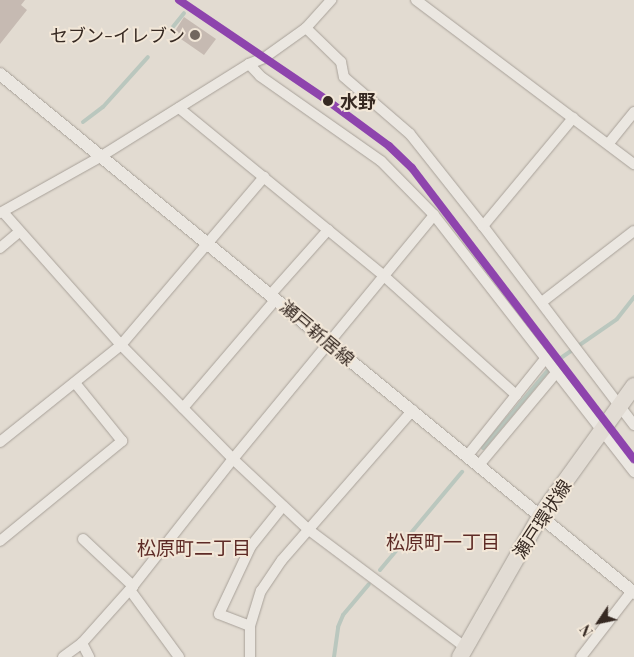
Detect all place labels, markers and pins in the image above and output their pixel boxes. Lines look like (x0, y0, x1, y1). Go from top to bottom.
place label: セブン-イレブン (50, 24, 185, 46)
marker: セブン-イレブン (189, 29, 201, 41)
place label: 水野 (340, 90, 376, 112)
marker: 水野 (319, 92, 337, 110)

